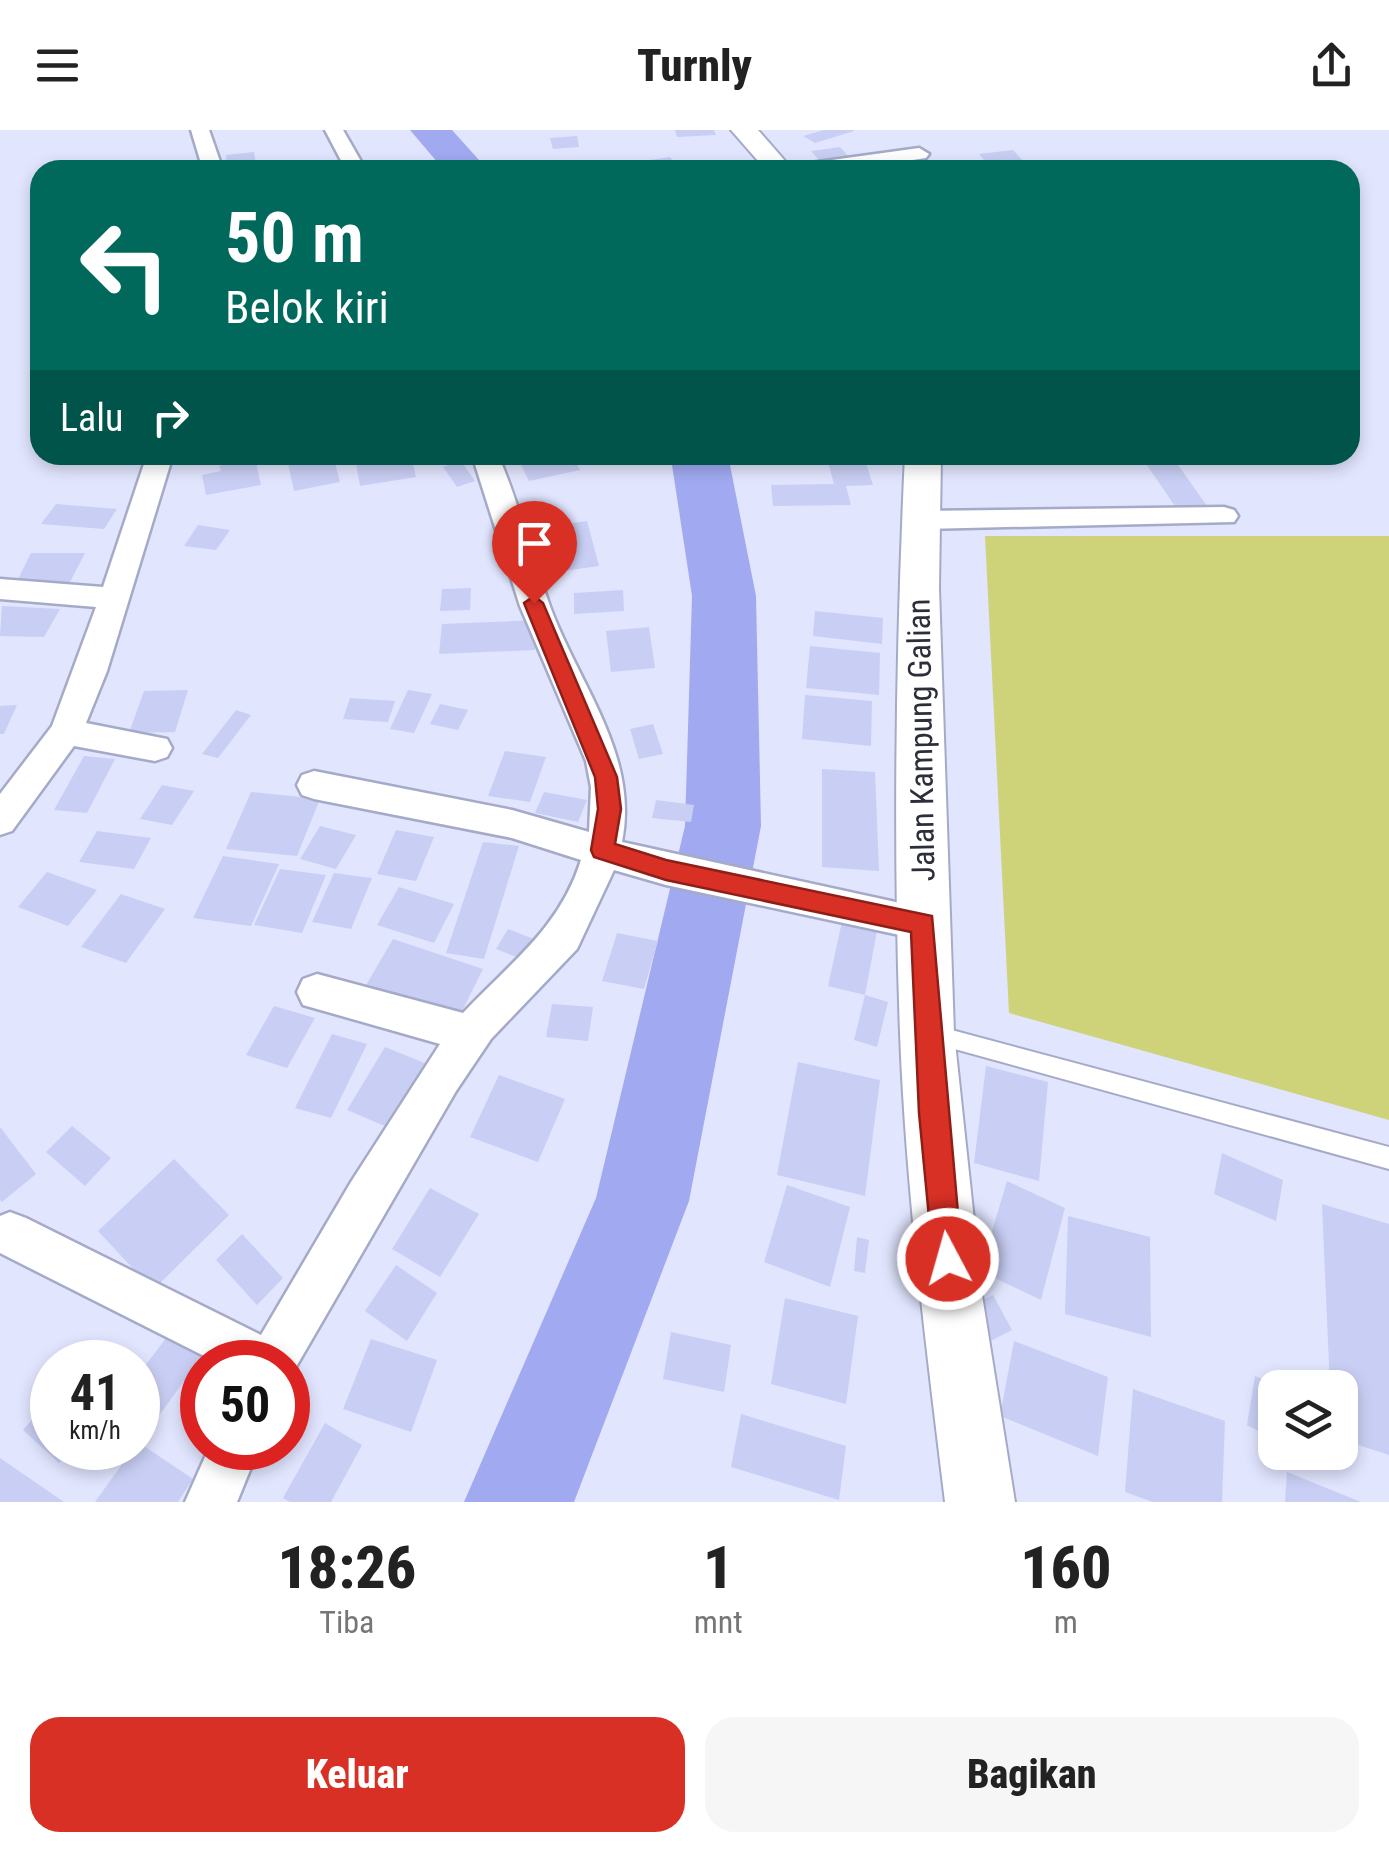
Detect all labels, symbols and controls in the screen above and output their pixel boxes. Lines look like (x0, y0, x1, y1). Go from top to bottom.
icon: menu (30, 38, 85, 93)
icon: share (1304, 38, 1359, 93)
text: Turnly (637, 39, 752, 92)
text: 50 m (225, 197, 364, 279)
icon: left (60, 200, 190, 330)
text: Belok kiri (225, 281, 389, 334)
icon: right (143, 390, 198, 445)
text: Lalu (60, 396, 123, 440)
pin (492, 501, 577, 604)
icon: arrive (507, 516, 562, 571)
street label: Jalan Kampung Galian (900, 598, 942, 882)
position arrow (896, 1207, 1000, 1311)
speed limit sign: 50 (180, 1340, 310, 1470)
text: 41 (70, 1364, 120, 1422)
map controls (1258, 1370, 1358, 1470)
button: layers (1258, 1370, 1358, 1470)
text: km/h (69, 1416, 121, 1445)
text: 18:26 (277, 1532, 416, 1603)
text: 1 (703, 1532, 733, 1603)
text: 160 (1020, 1532, 1112, 1603)
text: Tiba (319, 1603, 374, 1641)
text: mnt (694, 1603, 743, 1641)
text: m (1054, 1603, 1078, 1641)
button: Keluar (30, 1717, 685, 1832)
button: Bagikan (705, 1717, 1359, 1832)

